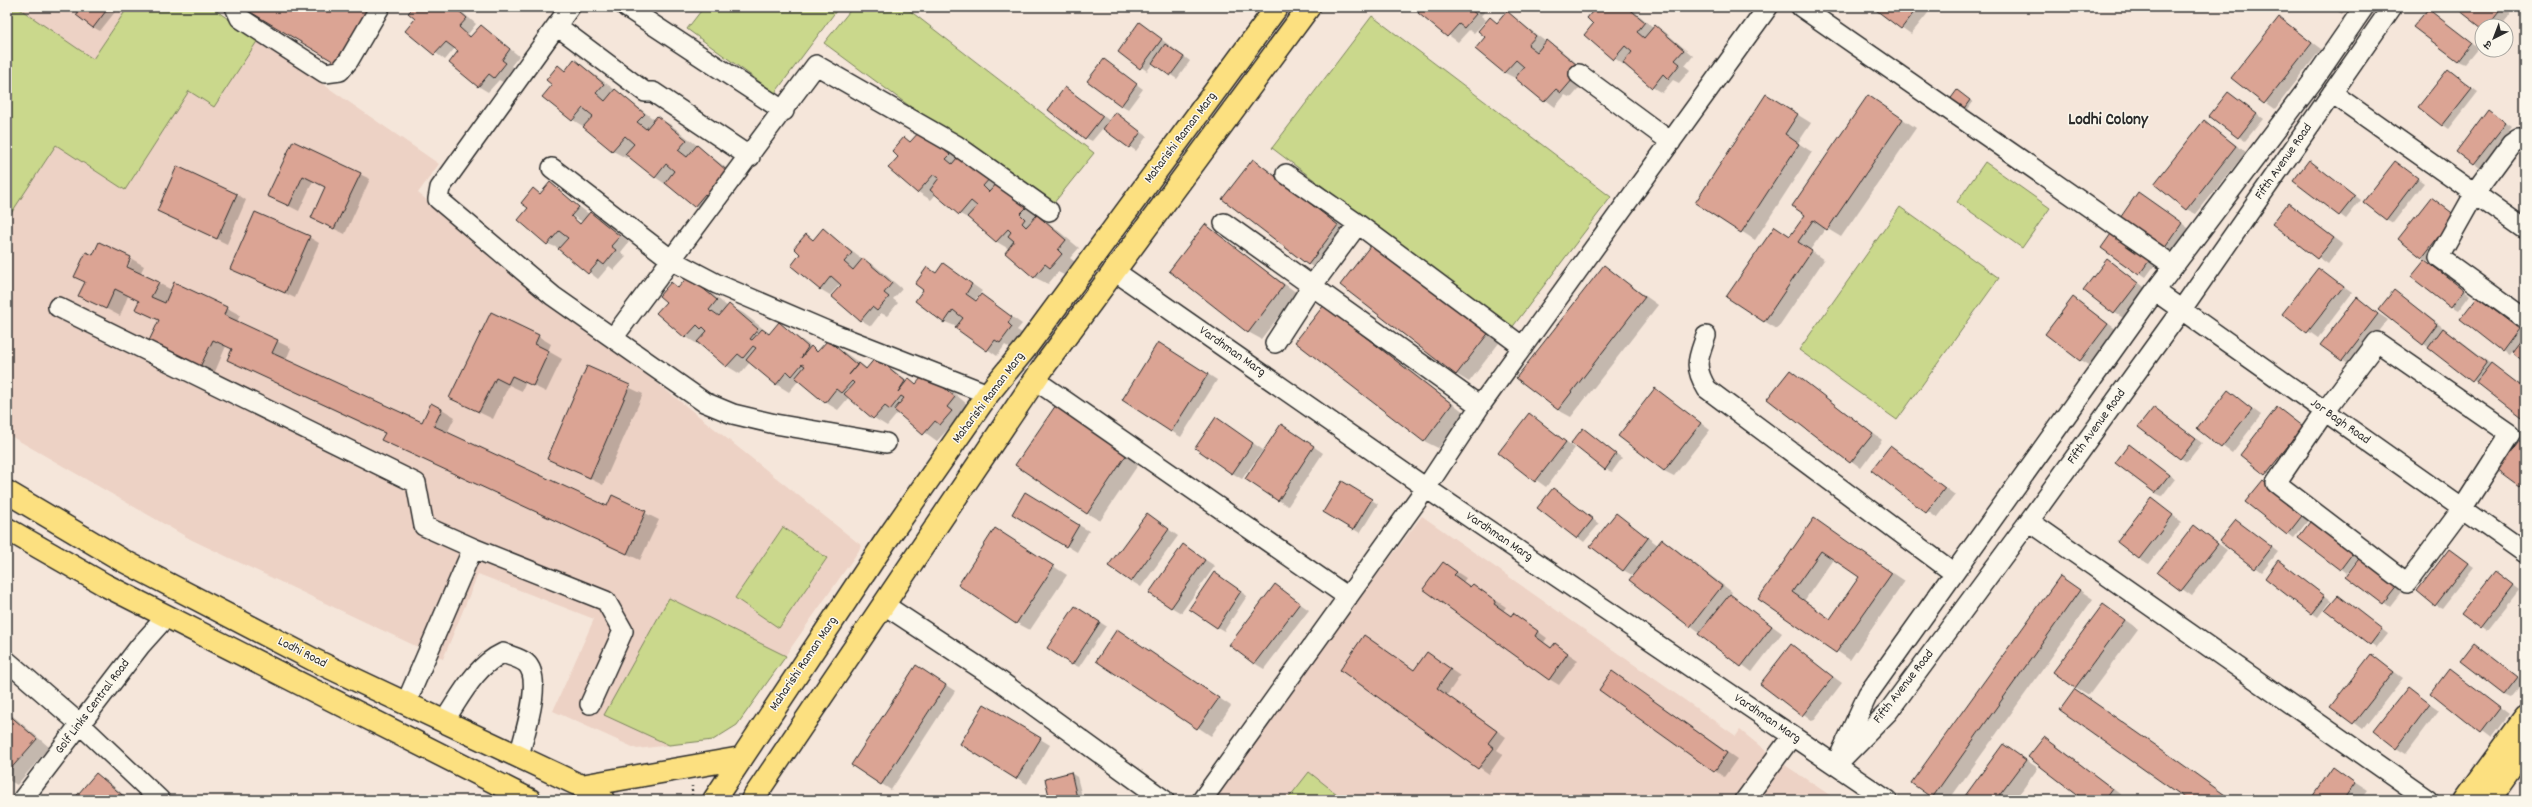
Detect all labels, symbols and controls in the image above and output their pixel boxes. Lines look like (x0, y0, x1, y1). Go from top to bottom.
north arrow (2474, 18, 2514, 58)
text: उ (2480, 35, 2497, 53)
street label: Maharishi Raman Marg (1140, 88, 1222, 188)
district label: Lodhi Colony (2068, 109, 2149, 133)
street label: Fifth Avenue Road (2251, 120, 2317, 204)
street label: Vardhman Marg (1195, 322, 1269, 382)
street label: Maharishi Raman Marg (948, 348, 1030, 448)
street label: Fifth Avenue Road (2063, 385, 2131, 469)
street label: Jor Bagh Road (2306, 394, 2374, 450)
street label: Vardhman Marg (1462, 507, 1537, 567)
street label: Maharishi Raman Marg (765, 613, 843, 715)
street label: Lodhi Road (274, 633, 330, 673)
street label: Fifth Avenue Road (1869, 646, 1939, 728)
street label: Golf Links Central Road (51, 655, 135, 759)
street label: Vardhman Marg (1730, 689, 1805, 749)

